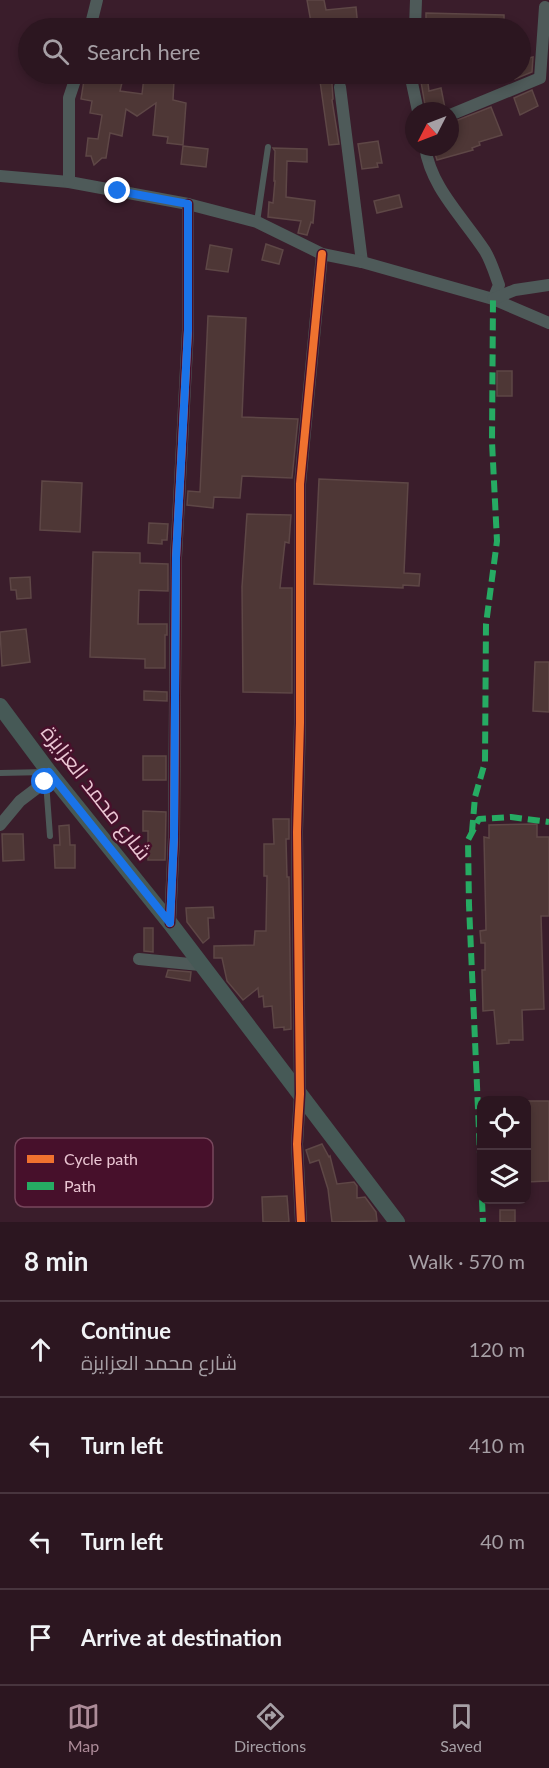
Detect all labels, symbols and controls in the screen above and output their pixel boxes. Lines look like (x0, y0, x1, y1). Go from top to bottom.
search box (18, 18, 531, 84)
icon: search (39, 35, 72, 68)
text: Search here (87, 38, 200, 65)
north arrow (405, 102, 459, 156)
route end (104, 177, 130, 203)
street label: شارع محمد العزايزة (35, 720, 157, 866)
route start (31, 768, 57, 794)
map controls (477, 1096, 531, 1204)
button: locate (477, 1096, 531, 1150)
legend (15, 1138, 213, 1207)
text: Cycle path (64, 1149, 138, 1168)
button: layers (477, 1150, 531, 1204)
text: Path (64, 1176, 96, 1195)
text: 8 min (24, 1245, 88, 1277)
text: Walk · 570 m (409, 1249, 525, 1273)
text: Continue (81, 1317, 171, 1344)
icon: ahead (24, 1333, 57, 1366)
text: 120 m (469, 1337, 525, 1361)
text: شارع محمد العزايزة (81, 1350, 237, 1374)
icon: left (24, 1429, 57, 1462)
text: Turn left (81, 1432, 163, 1459)
text: 410 m (469, 1433, 525, 1457)
icon: left (24, 1525, 57, 1558)
text: Turn left (81, 1528, 163, 1555)
text: 40 m (480, 1529, 525, 1553)
icon: arrive (24, 1621, 57, 1654)
text: Arrive at destination (81, 1624, 282, 1651)
tab: Map (67, 1700, 100, 1755)
tab: Directions (234, 1700, 306, 1755)
tab: Saved (440, 1700, 482, 1755)

